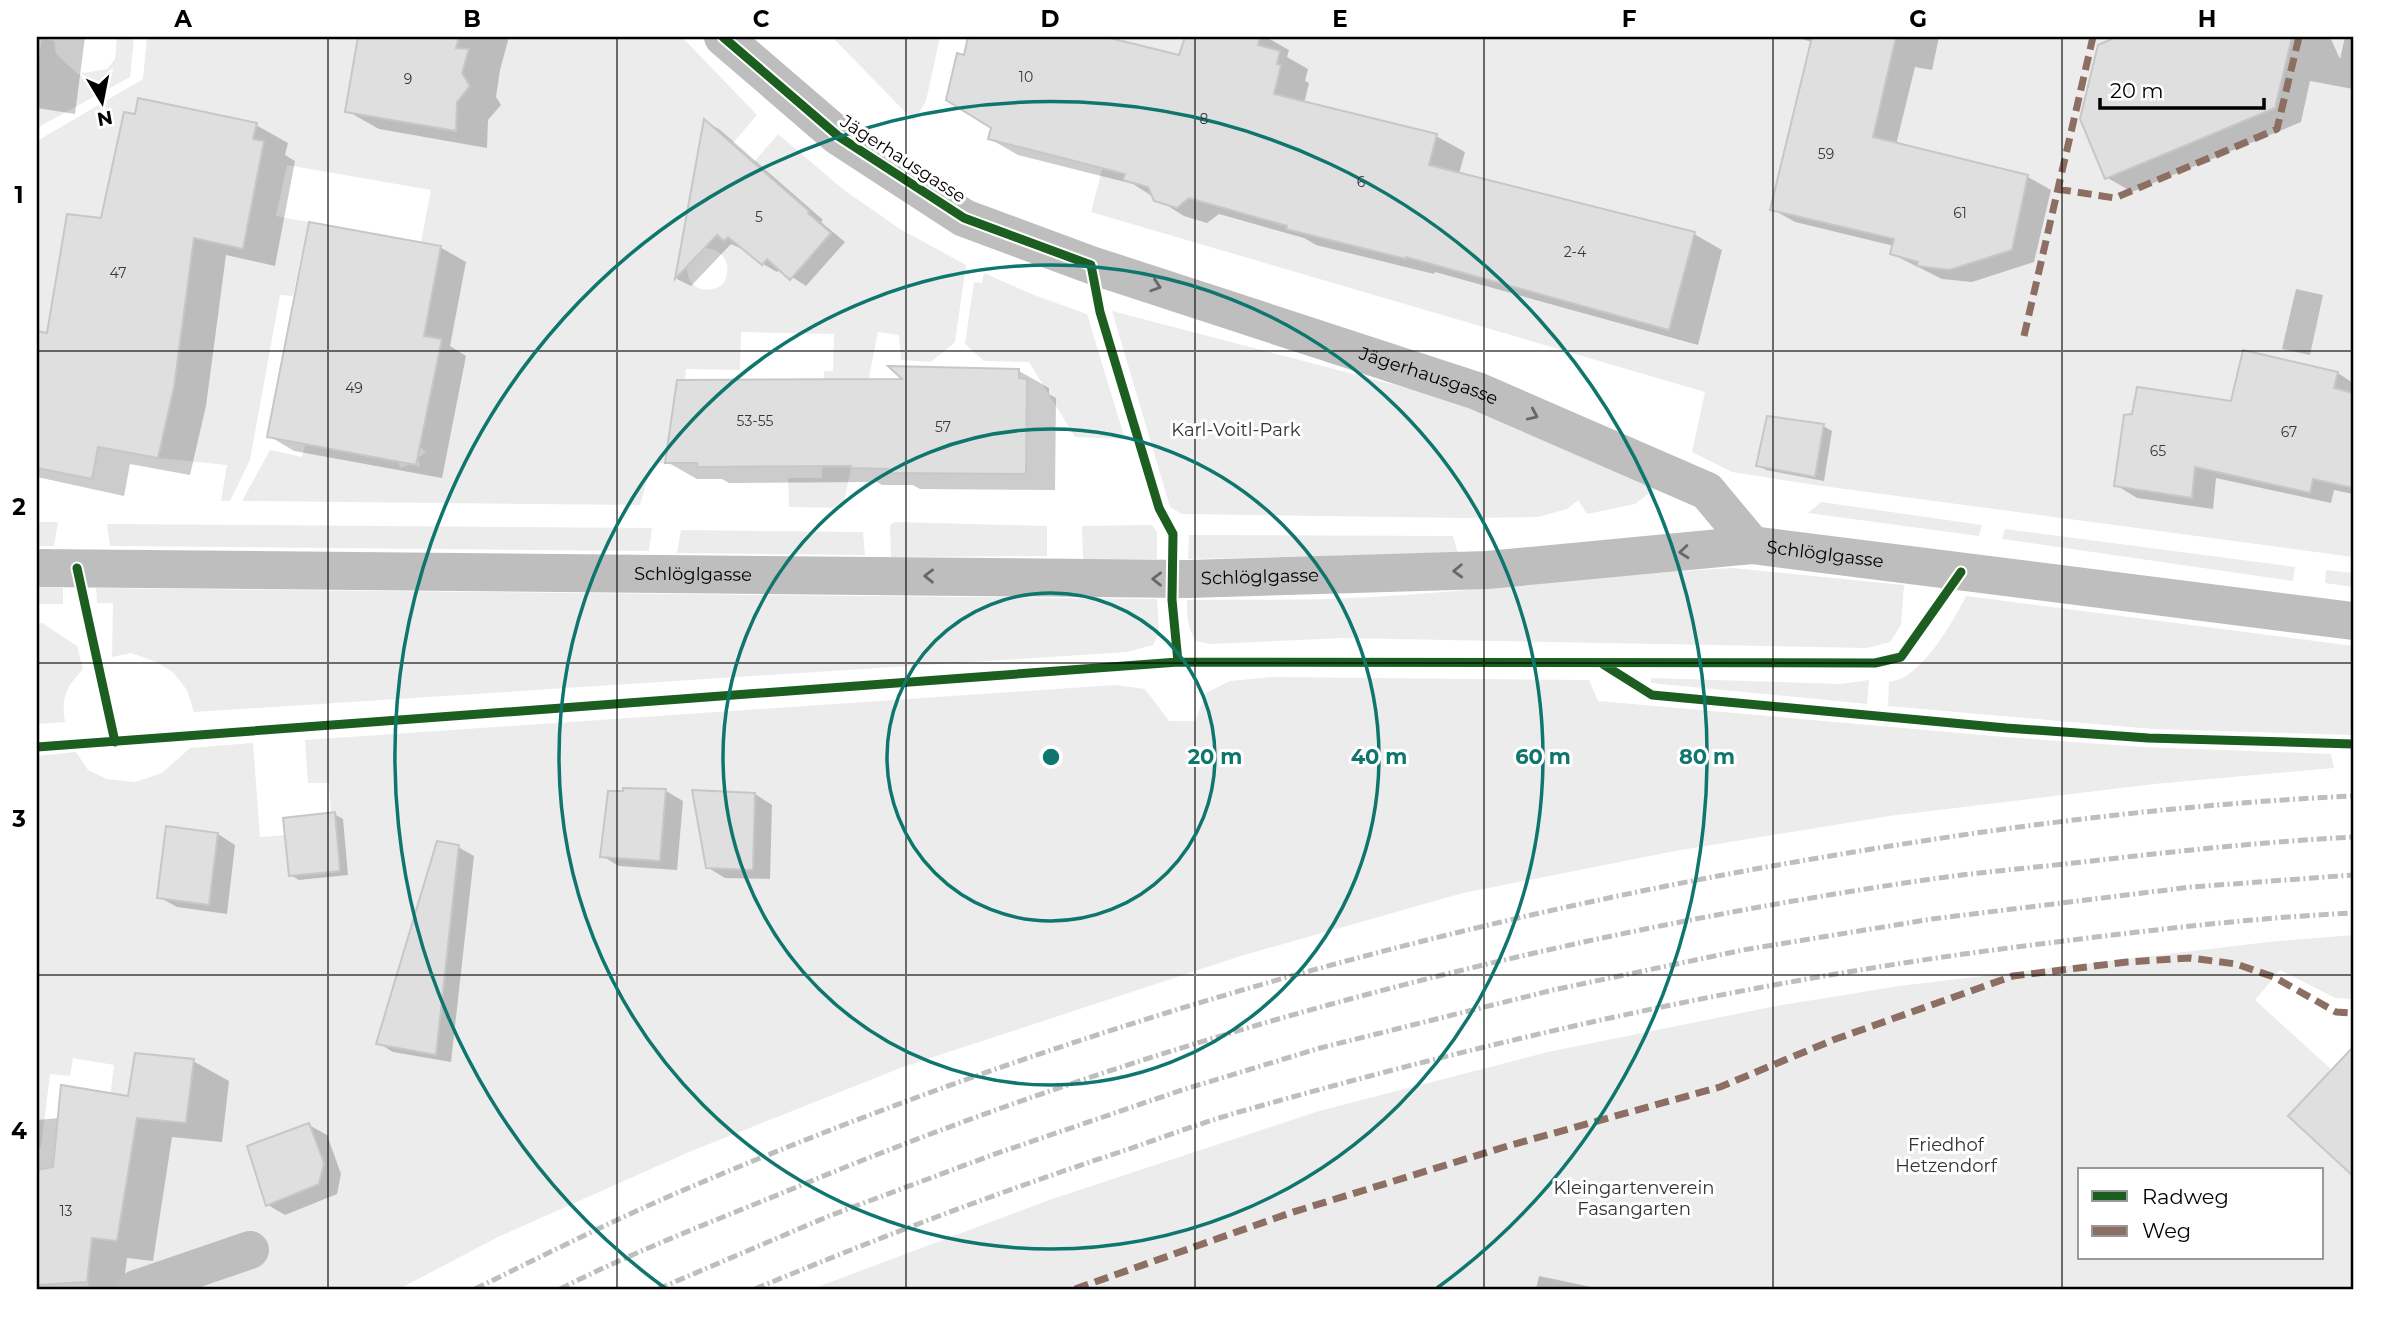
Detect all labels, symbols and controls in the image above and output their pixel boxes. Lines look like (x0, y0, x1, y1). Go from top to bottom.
text: A (173, 5, 192, 33)
text: B (463, 5, 481, 33)
text: C (753, 5, 770, 33)
text: D (1041, 5, 1060, 33)
text: E (1332, 5, 1348, 33)
text: F (1622, 5, 1637, 33)
text: G (1909, 5, 1927, 33)
text: H (2198, 5, 2216, 33)
north arrow (66, 66, 136, 136)
scale bar (2100, 66, 2264, 110)
house number: 10 (1019, 68, 1033, 86)
house number: 9 (404, 70, 412, 88)
text: 20 m (2110, 78, 2164, 103)
text: N (95, 106, 114, 131)
street label: Jägerhausgasse (835, 110, 970, 208)
house number: 8 (1200, 110, 1209, 128)
house number: 59 (1818, 145, 1834, 163)
house number: 6 (1357, 173, 1366, 191)
text: 1 (14, 181, 24, 209)
house number: 61 (1953, 204, 1967, 222)
house number: 5 (755, 208, 763, 226)
house number: 2-4 (1564, 243, 1587, 261)
house number: 47 (110, 264, 126, 282)
one-way arrow (1149, 278, 1161, 292)
street label: Jägerhausgasse (1356, 342, 1502, 410)
house number: 49 (345, 379, 363, 397)
one-way arrow (1526, 407, 1538, 421)
house number: 53-55 (737, 412, 774, 430)
house number: 57 (935, 418, 951, 436)
park label: Karl-Voitl-Park (1171, 419, 1301, 441)
house number: 67 (2281, 423, 2297, 441)
house number: 65 (2150, 442, 2166, 460)
text: 2 (12, 493, 26, 521)
street label: Schlöglgasse (1765, 536, 1885, 573)
one-way arrow (1679, 544, 1690, 559)
street label: Schlöglgasse (634, 563, 752, 586)
one-way arrow (1452, 563, 1463, 579)
street label: Schlöglgasse (1201, 564, 1319, 590)
one-way arrow (924, 569, 935, 584)
one-way arrow (1151, 571, 1162, 587)
text: 20 m (1188, 744, 1242, 769)
text: 40 m (1351, 744, 1407, 769)
text: 60 m (1515, 744, 1571, 769)
text: 80 m (1679, 744, 1735, 769)
centre of rings (1039, 745, 1063, 769)
text: 3 (11, 805, 26, 833)
text: 4 (11, 1117, 27, 1145)
park label: Friedhof Hetzendorf (1895, 1134, 1998, 1177)
legend (2078, 1168, 2324, 1260)
park label: Kleingartenverein Fasangarten (1553, 1177, 1715, 1220)
text: Radweg (2142, 1184, 2229, 1209)
house number: 13 (60, 1202, 73, 1220)
text: Weg (2142, 1218, 2191, 1243)

